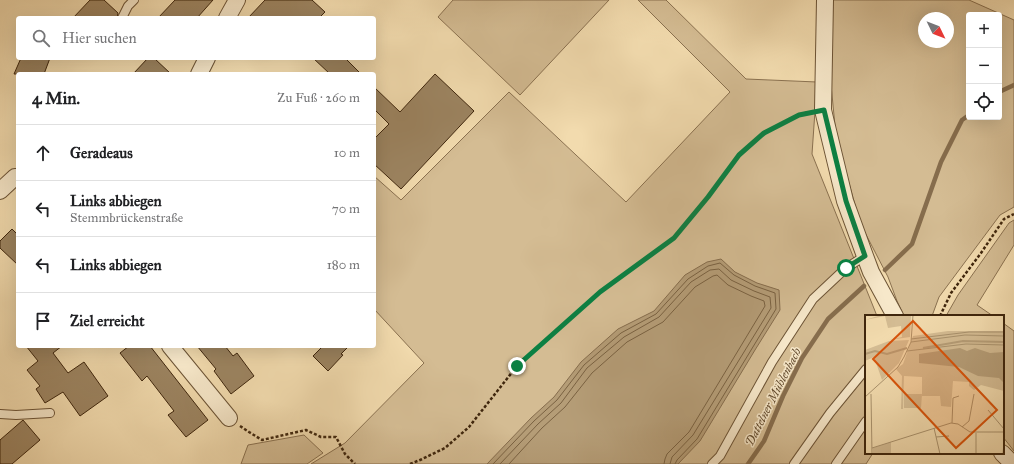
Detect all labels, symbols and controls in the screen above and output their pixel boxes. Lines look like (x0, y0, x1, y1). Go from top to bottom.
north arrow (918, 12, 954, 48)
map controls (966, 12, 1002, 120)
button: + (966, 12, 1002, 48)
search box (16, 16, 376, 60)
icon: search (30, 27, 52, 49)
text: Hier suchen (62, 29, 137, 47)
button: − (966, 48, 1002, 84)
button: locate (966, 84, 1002, 120)
text: 4 Min. (32, 88, 80, 109)
text: Zu Fuß · 260 m (277, 90, 360, 106)
icon: ahead (32, 142, 54, 164)
text: Geradeaus (70, 144, 133, 162)
text: 10 m (334, 145, 360, 161)
text: Links abbiegen (70, 192, 162, 210)
icon: left (32, 198, 54, 220)
text: 70 m (332, 201, 360, 217)
text: Stemmbrückenstraße (70, 210, 183, 226)
icon: left (32, 254, 54, 276)
text: Links abbiegen (70, 256, 162, 274)
text: 180 m (327, 257, 360, 273)
route start (837, 259, 855, 277)
icon: arrive (32, 310, 54, 332)
text: Ziel erreicht (70, 312, 145, 330)
inset map (865, 315, 1004, 454)
water label: Dattelner Mühlenbach (742, 345, 804, 448)
route end (508, 357, 526, 375)

